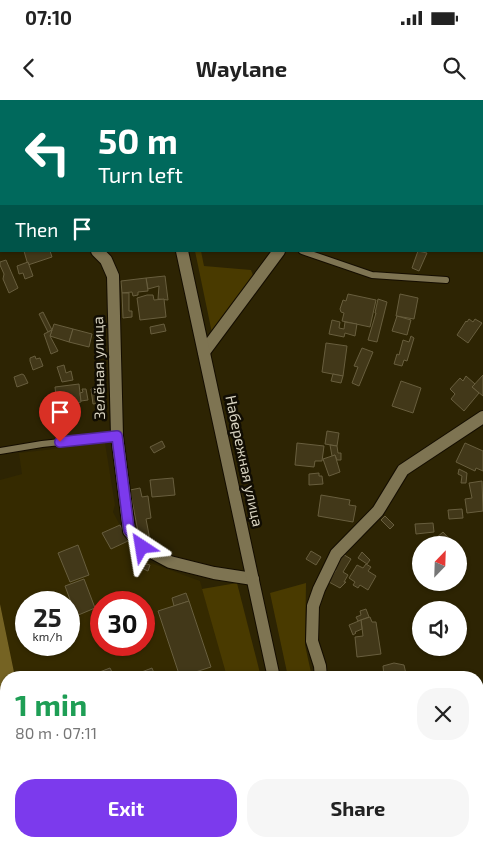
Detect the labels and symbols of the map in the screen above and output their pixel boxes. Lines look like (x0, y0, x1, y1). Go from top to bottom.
street label: Зелёная улица (88, 316, 109, 420)
pin (39, 391, 81, 442)
street label: Набережная улица (221, 393, 268, 528)
position arrow (115, 520, 167, 572)
north arrow (412, 536, 468, 591)
speed limit sign: 30 (90, 591, 155, 656)

